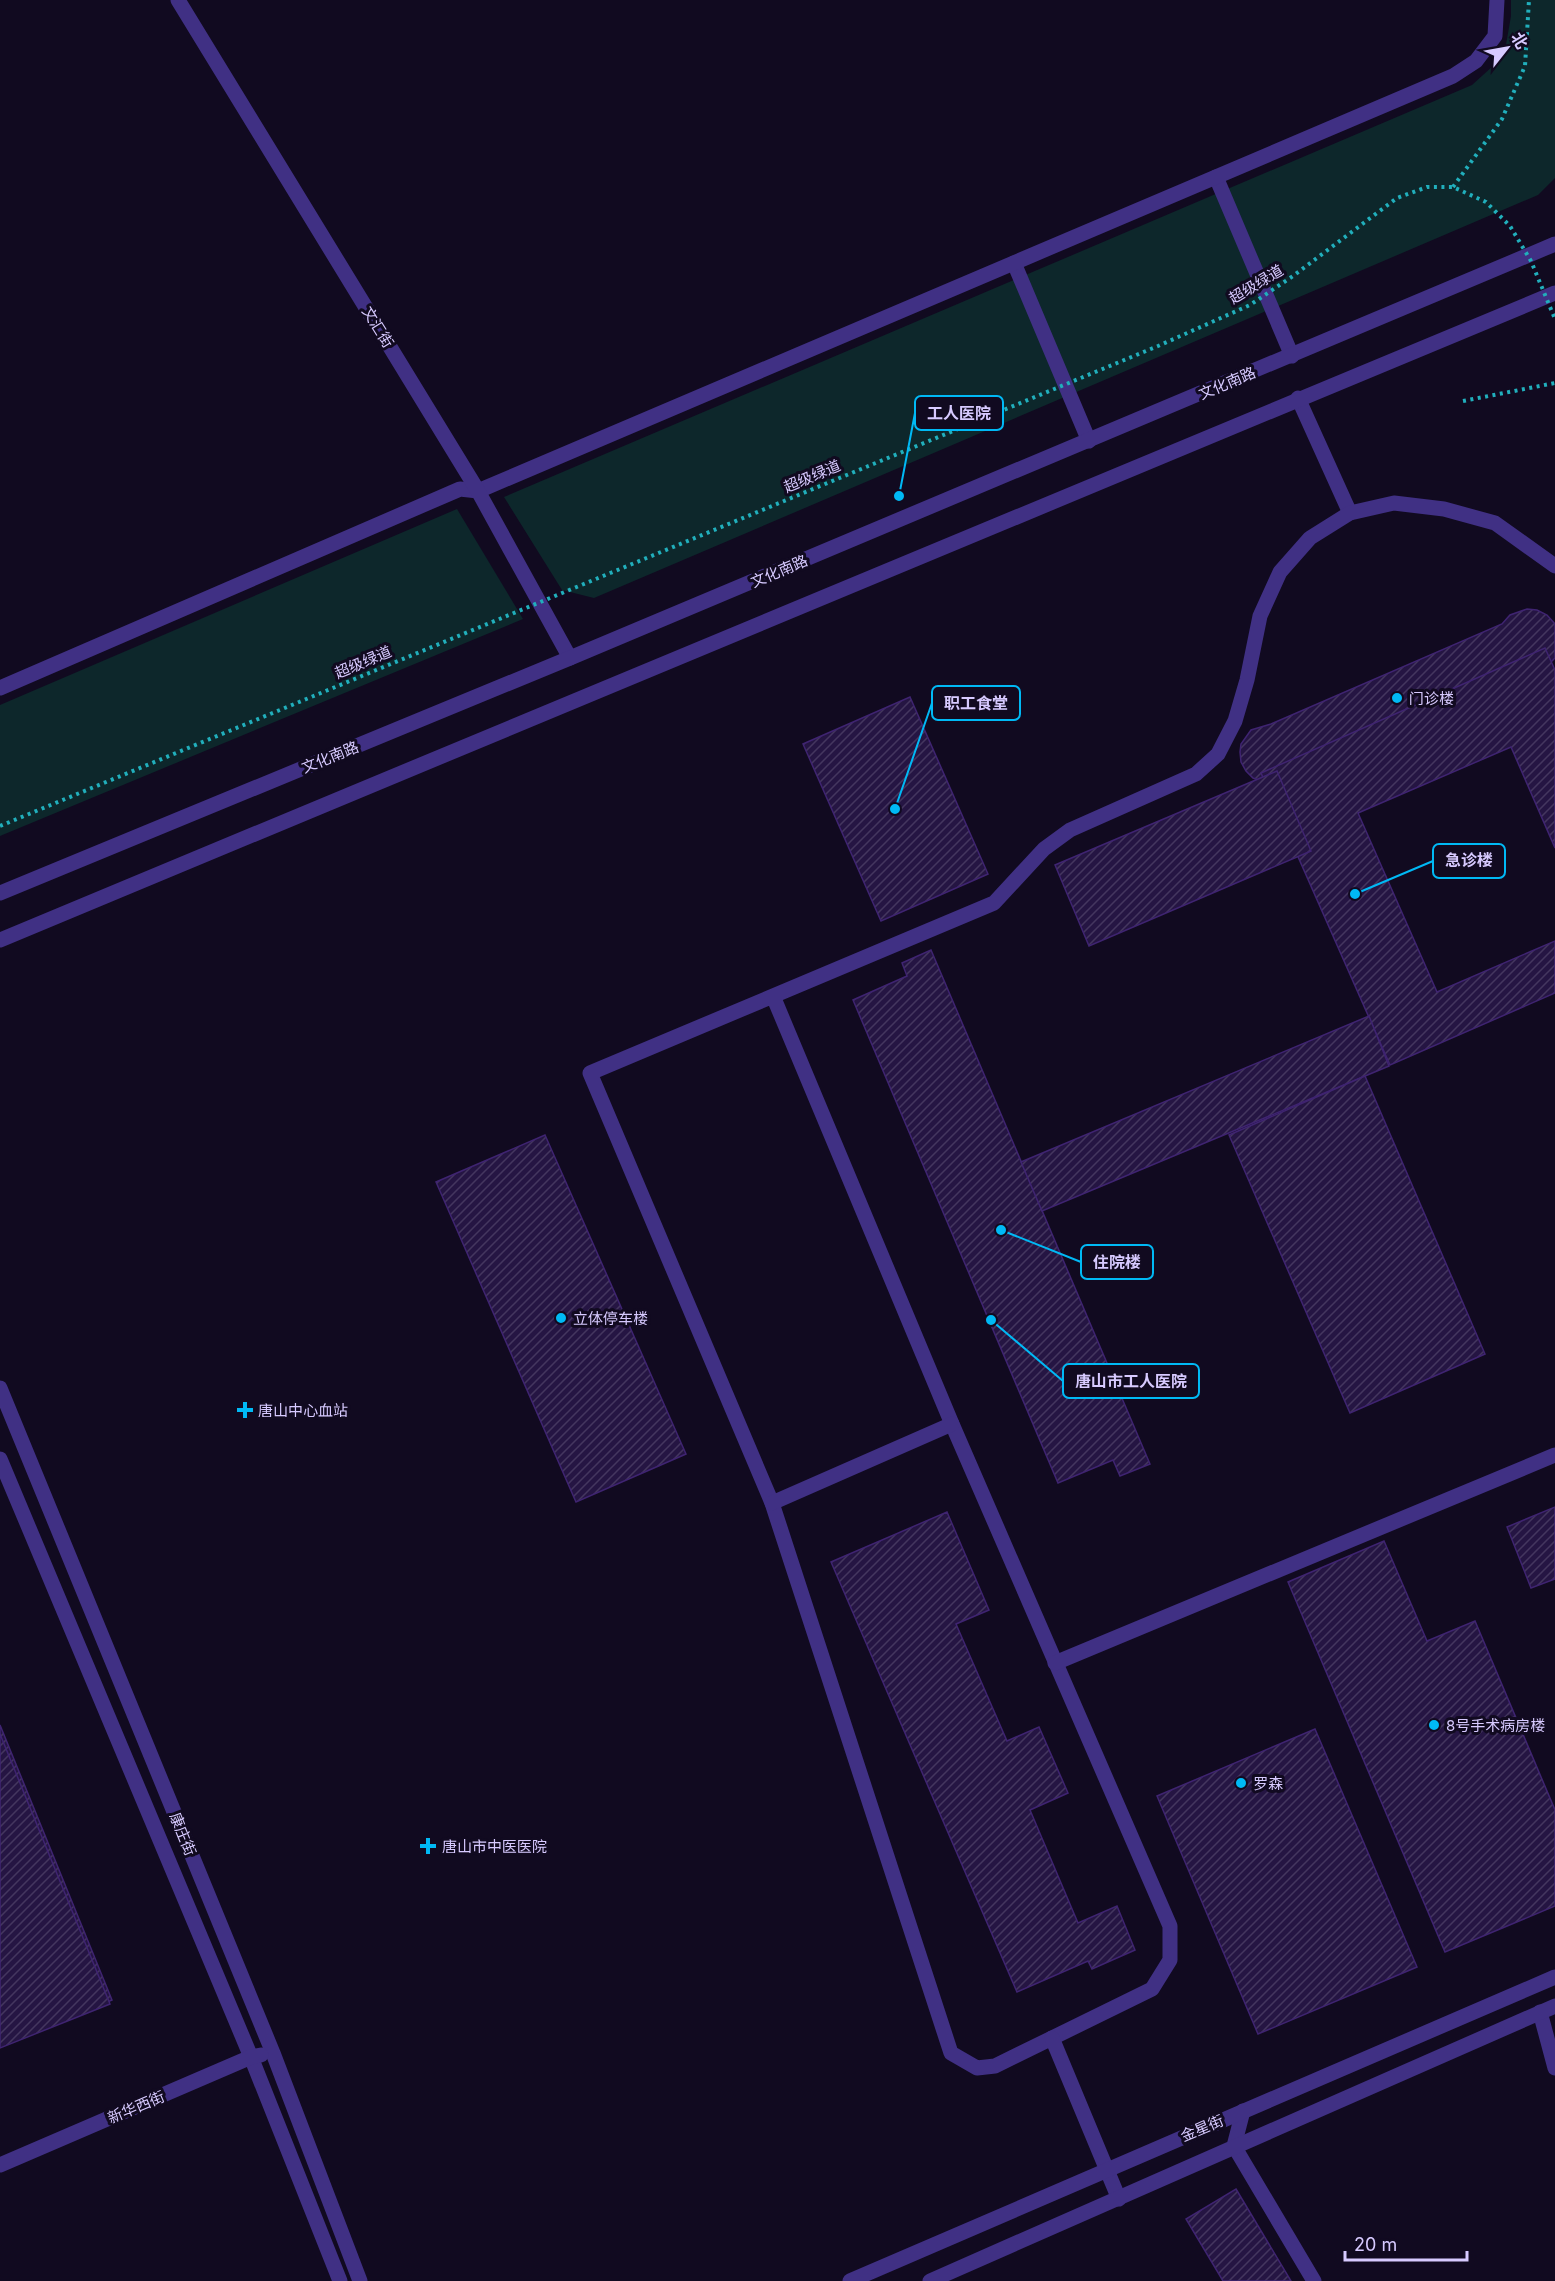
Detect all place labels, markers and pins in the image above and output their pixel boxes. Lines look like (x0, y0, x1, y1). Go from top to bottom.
callout: 工人医院 (915, 396, 1003, 430)
callout: 职工食堂 (932, 686, 1020, 720)
place label: 门诊楼 (1409, 689, 1454, 708)
marker: 门诊楼 (1390, 691, 1404, 705)
callout: 急诊楼 (1433, 844, 1505, 878)
callout: 住院楼 (1081, 1245, 1153, 1279)
place label: 立体停车楼 (573, 1309, 648, 1328)
marker: 立体停车楼 (554, 1311, 568, 1325)
callout: 唐山市工人医院 (1063, 1364, 1199, 1398)
marker: 唐山中心血站 (236, 1401, 254, 1419)
place label: 唐山中心血站 (258, 1401, 348, 1420)
place label: 8号手术病房楼 (1446, 1716, 1545, 1735)
marker: 8号手术病房楼 (1427, 1718, 1441, 1732)
place label: 罗森 (1253, 1774, 1283, 1793)
marker: 罗森 (1234, 1776, 1248, 1790)
marker: 唐山市中医医院 (419, 1837, 437, 1855)
place label: 唐山市中医医院 (442, 1837, 547, 1856)

